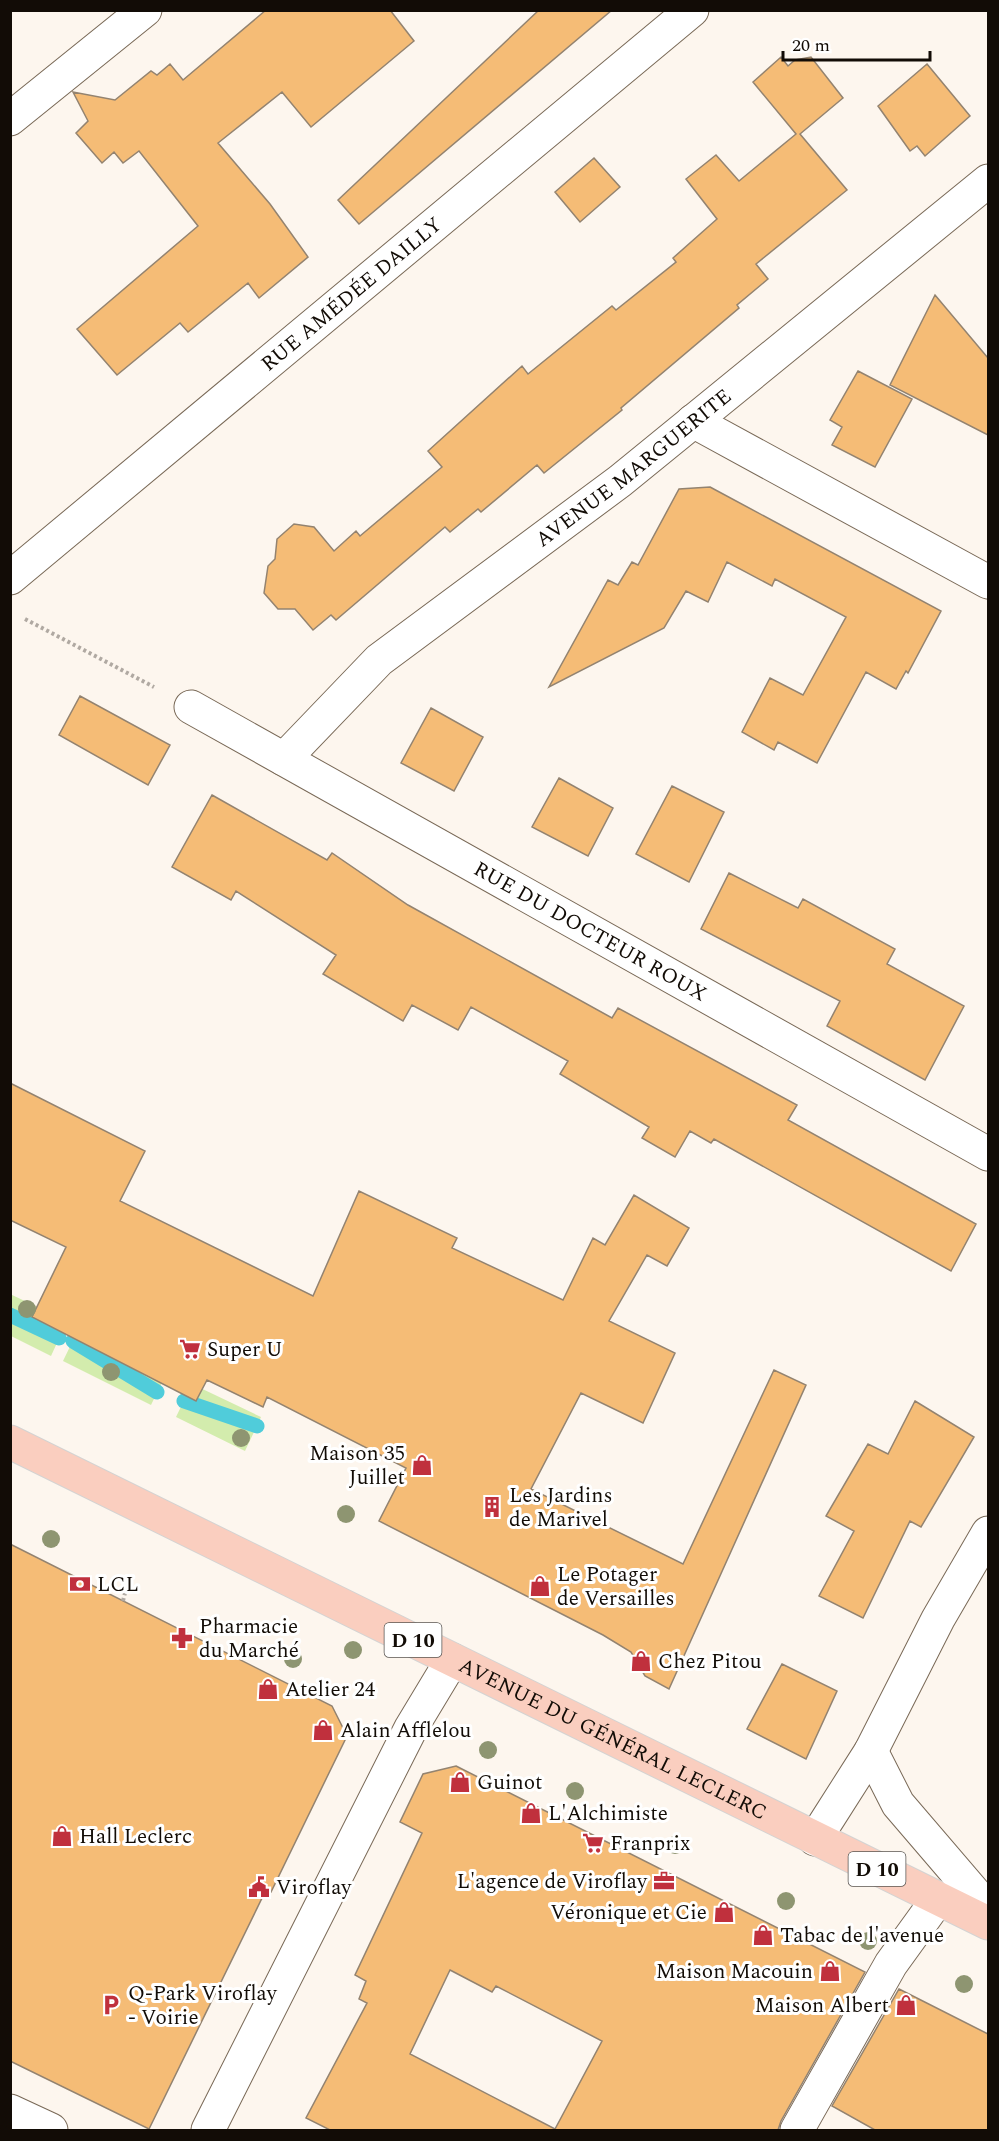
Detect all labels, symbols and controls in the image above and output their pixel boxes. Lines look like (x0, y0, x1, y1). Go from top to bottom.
scale bar (783, 24, 930, 62)
text: 20 m (792, 32, 830, 59)
street label: RUE AMÉDÉE DAILLY (254, 210, 449, 380)
street label: AVENUE MARGUERITE (529, 381, 739, 556)
street label: RUE DU DOCTEUR ROUX (467, 854, 713, 1010)
place label: Super U (207, 1334, 283, 1366)
supermarket icon: Super U (178, 1337, 202, 1361)
place label: Maison 35 Juillet (309, 1438, 405, 1494)
shop icon: Maison 35 Juillet (410, 1453, 434, 1477)
place label: Les Jardins de Marivel (509, 1480, 613, 1536)
building icon: Les Jardins de Marivel (480, 1495, 504, 1519)
place label: Le Potager de Versailles (557, 1559, 675, 1615)
place label: LCL (97, 1569, 139, 1601)
bank icon: LCL (68, 1572, 92, 1596)
shop icon: Le Potager de Versailles (528, 1574, 552, 1598)
place label: Pharmacie du Marché (199, 1611, 299, 1667)
road number: D 10 (384, 1623, 442, 1657)
pharmacy icon: Pharmacie du Marché (170, 1626, 194, 1650)
place label: Chez Pitou (658, 1646, 762, 1678)
shop icon: Chez Pitou (629, 1649, 653, 1673)
street label: AVENUE DU GÉNÉRAL LECLERC (453, 1650, 772, 1829)
place label: Atelier 24 (285, 1674, 376, 1706)
shop icon: Atelier 24 (256, 1677, 280, 1701)
place label: Alain Afflelou (340, 1715, 472, 1747)
shop icon: Alain Afflelou (311, 1718, 335, 1742)
place label: Guinot (477, 1767, 542, 1799)
shop icon: Guinot (448, 1770, 472, 1794)
place label: L'Alchimiste (548, 1798, 668, 1830)
shop icon: L'Alchimiste (519, 1801, 543, 1825)
place label: Hall Leclerc (79, 1821, 192, 1853)
shop icon: Hall Leclerc (50, 1824, 74, 1848)
place label: Franprix (610, 1828, 691, 1860)
supermarket icon: Franprix (581, 1831, 605, 1855)
road number: D 10 (848, 1852, 906, 1886)
place label: L'agence de Viroflay (457, 1866, 648, 1898)
office icon: L'agence de Viroflay (652, 1869, 676, 1893)
place label: Viroflay (276, 1872, 352, 1904)
public building icon: Viroflay (247, 1875, 271, 1899)
place label: Véronique et Cie (550, 1897, 707, 1929)
shop icon: Véronique et Cie (712, 1900, 736, 1924)
place label: Tabac de l'avenue (780, 1920, 944, 1952)
shop icon: Tabac de l'avenue (751, 1923, 775, 1947)
place label: Maison Macouin (656, 1956, 813, 1988)
shop icon: Maison Macouin (818, 1959, 842, 1983)
place label: Q-Park Viroflay - Voirie (128, 1978, 278, 2034)
place label: Maison Albert (755, 1990, 889, 2022)
parking icon: Q-Park Viroflay - Voirie (99, 1993, 123, 2017)
shop icon: Maison Albert (894, 1993, 918, 2017)

